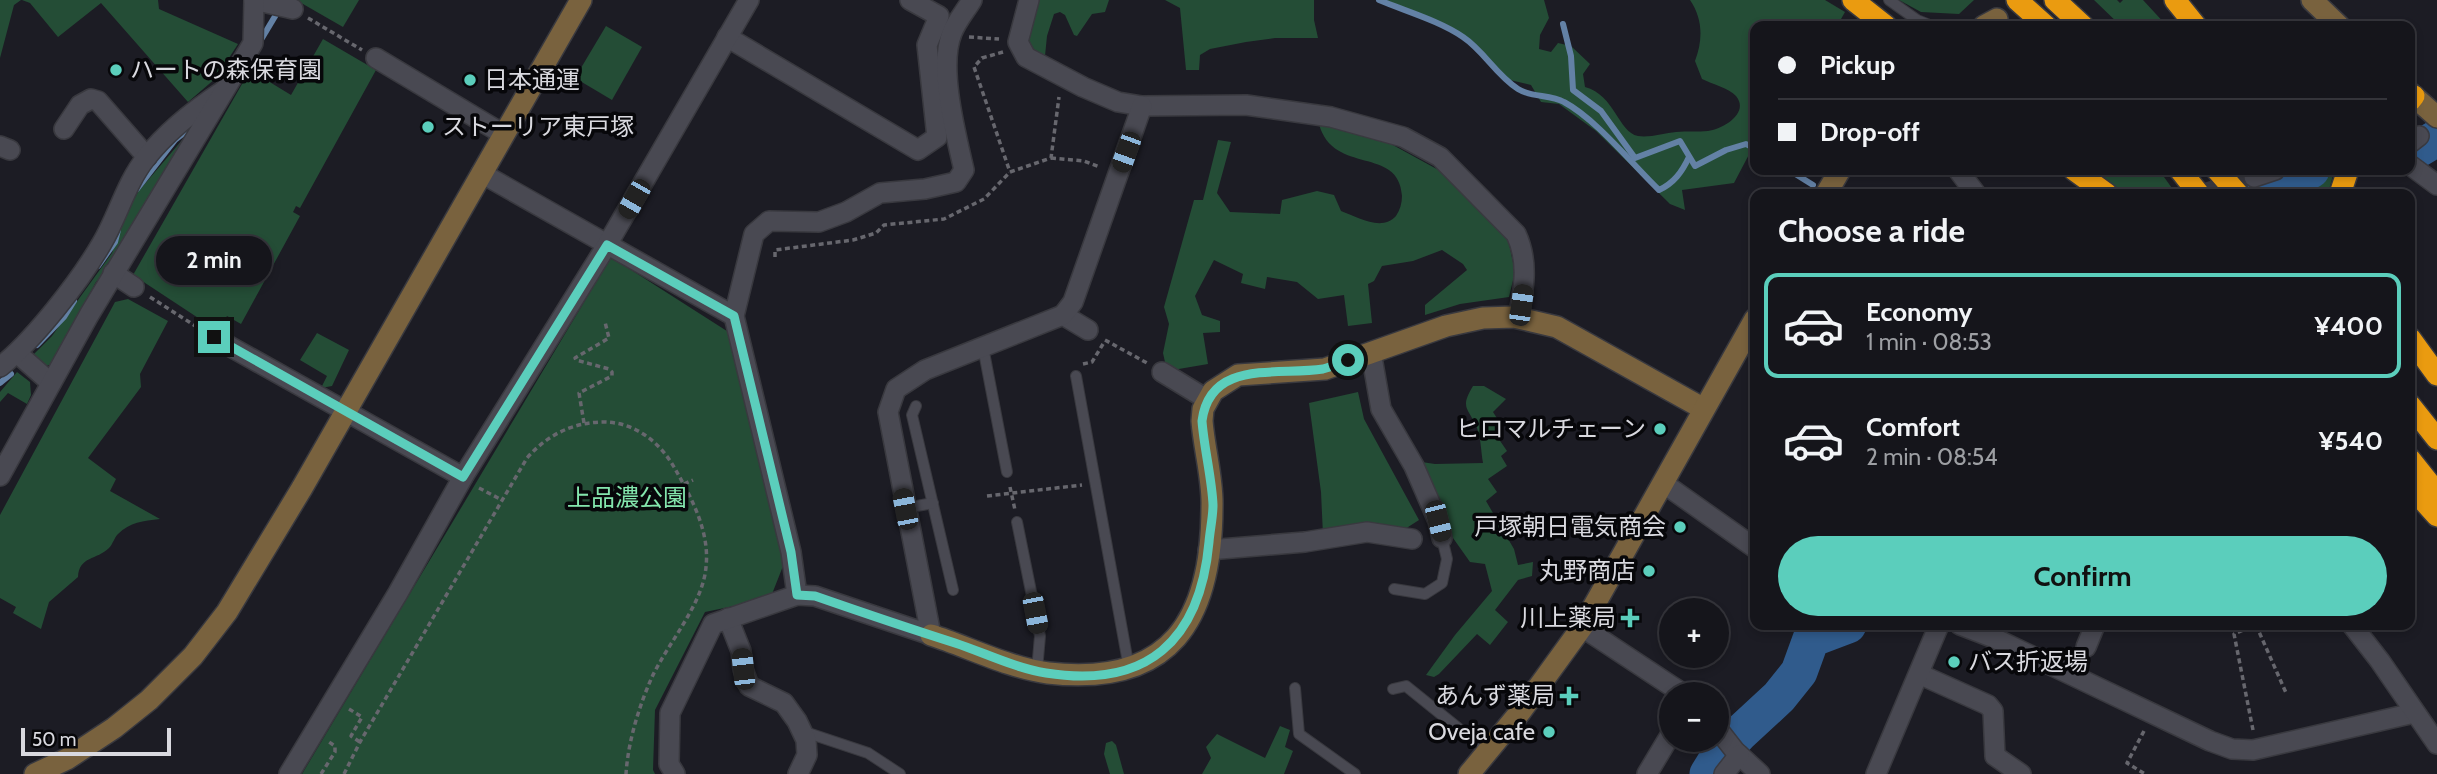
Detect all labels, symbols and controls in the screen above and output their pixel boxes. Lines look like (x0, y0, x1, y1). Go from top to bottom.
text: Pickup (1820, 49, 1895, 81)
place label: ハートの森保育園 (130, 55, 322, 84)
marker: ハートの森保育園 (108, 62, 124, 78)
place label: 日本通運 (484, 65, 580, 94)
marker: 日本通運 (462, 72, 478, 88)
place label: ストーリア東戸塚 (442, 112, 634, 141)
text: Drop-off (1820, 116, 1920, 148)
marker: ストーリア東戸塚 (420, 119, 436, 135)
car (1109, 129, 1144, 175)
car (615, 176, 654, 222)
text: Choose a ride (1778, 211, 1965, 250)
callout: 2 min (156, 236, 272, 284)
text: 2 min (186, 246, 242, 274)
car (1508, 283, 1535, 327)
icon: car (1782, 294, 1845, 357)
text: Economy (1866, 296, 1972, 328)
text: ¥400 (2314, 310, 2383, 342)
route end (198, 321, 230, 353)
text: 1 min · 08:53 (1866, 328, 1992, 356)
route start (1332, 344, 1364, 376)
icon: car (1782, 409, 1845, 472)
text: Comfort (1866, 411, 1960, 443)
place label: ヒロマルチェーン (1455, 414, 1646, 443)
marker: ヒロマルチェーン (1652, 421, 1668, 437)
text: ¥540 (2319, 425, 2383, 457)
text: 2 min · 08:54 (1866, 443, 1997, 471)
park label: 上品濃公園 (567, 483, 687, 512)
car (891, 486, 920, 532)
car (1423, 498, 1454, 544)
place label: 戸塚朝日電気商会 (1474, 512, 1666, 541)
marker: 戸塚朝日電気商会 (1672, 519, 1688, 535)
button: Confirm (1778, 536, 2387, 616)
place label: 丸野商店 (1539, 556, 1635, 585)
marker: 丸野商店 (1641, 563, 1657, 579)
car (1021, 590, 1050, 636)
map controls (1659, 598, 1729, 752)
button: + (1659, 598, 1729, 668)
place label: 川上薬局 (1520, 603, 1616, 632)
marker: 川上薬局 (1622, 610, 1638, 626)
car (731, 647, 756, 691)
place label: バス折返場 (1968, 647, 2088, 676)
marker: バス折返場 (1946, 654, 1962, 670)
place label: あんず薬局 (1435, 681, 1555, 710)
button: − (1659, 682, 1729, 752)
marker: あんず薬局 (1561, 688, 1577, 704)
place label: Oveja cafe (1428, 717, 1535, 746)
marker: Oveja cafe (1541, 724, 1557, 740)
scale bar (21, 725, 172, 757)
text: 50 m (32, 728, 76, 751)

